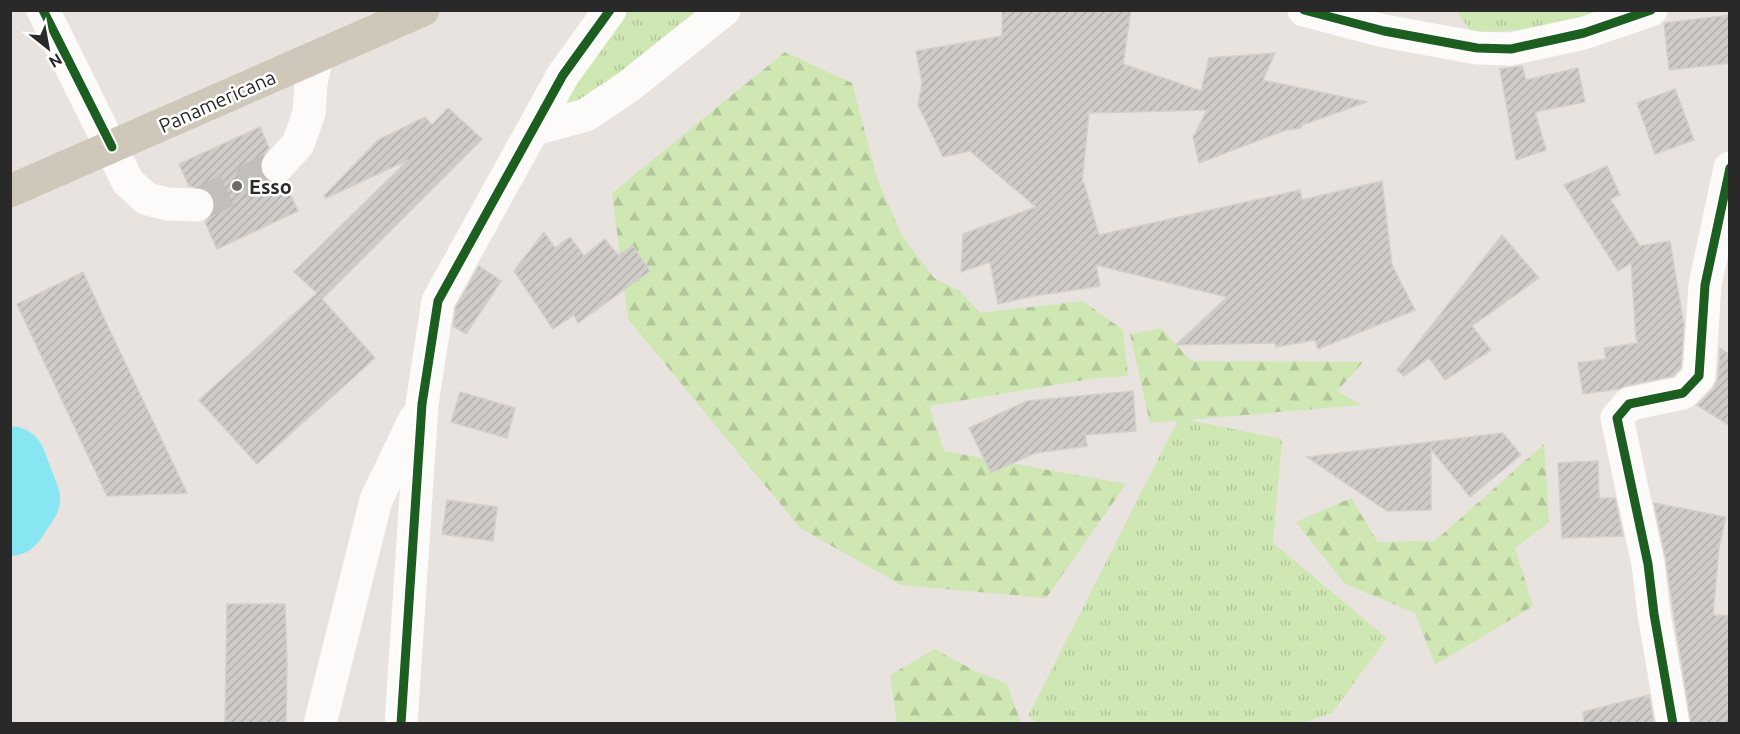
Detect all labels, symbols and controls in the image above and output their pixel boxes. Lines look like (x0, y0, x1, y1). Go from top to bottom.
north arrow (18, 18, 78, 78)
text: N (46, 50, 65, 72)
street label: Panamericana (155, 65, 279, 137)
place label: Esso (249, 175, 292, 198)
marker: Esso (230, 179, 244, 193)

